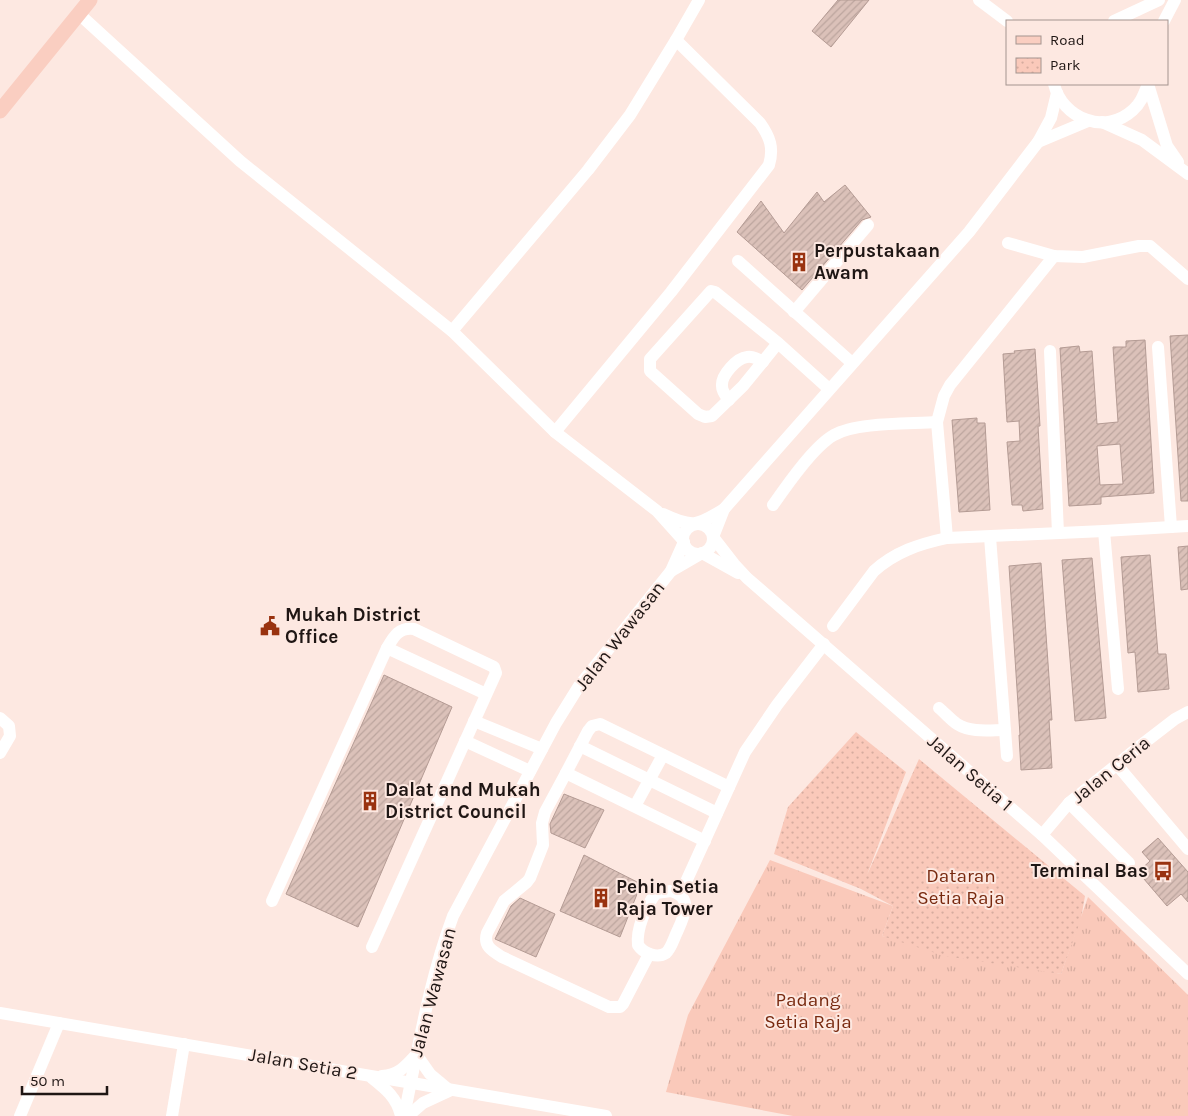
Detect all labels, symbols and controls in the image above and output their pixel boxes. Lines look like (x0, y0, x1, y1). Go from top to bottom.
legend (1006, 20, 1168, 85)
text: Road (1050, 31, 1085, 49)
text: Park (1050, 56, 1080, 74)
place label: Perpustakaan Awam (814, 240, 940, 284)
building icon: Perpustakaan Awam (788, 251, 810, 273)
street label: Jalan Wawasan (570, 577, 670, 695)
place label: Mukah District Office (285, 604, 421, 648)
public building icon: Mukah District Office (259, 615, 281, 637)
street label: Jalan Setia 1 (923, 730, 1017, 816)
street label: Jalan Ceria (1067, 732, 1155, 808)
place label: Dalat and Mukah District Council (385, 779, 541, 823)
building icon: Dalat and Mukah District Council (359, 790, 381, 812)
place label: Terminal Bas (1031, 860, 1148, 882)
bus stop icon: Terminal Bas (1152, 860, 1174, 882)
park label: Dataran Setia Raja (917, 865, 1005, 909)
place label: Pehin Setia Raja Tower (616, 876, 719, 920)
building icon: Pehin Setia Raja Tower (590, 887, 612, 909)
street label: Jalan Wawasan (405, 925, 461, 1059)
park label: Padang Setia Raja (764, 989, 852, 1033)
street label: Jalan Setia 2 (247, 1044, 359, 1084)
scale bar (22, 1064, 108, 1096)
text: 50 m (30, 1072, 65, 1090)

